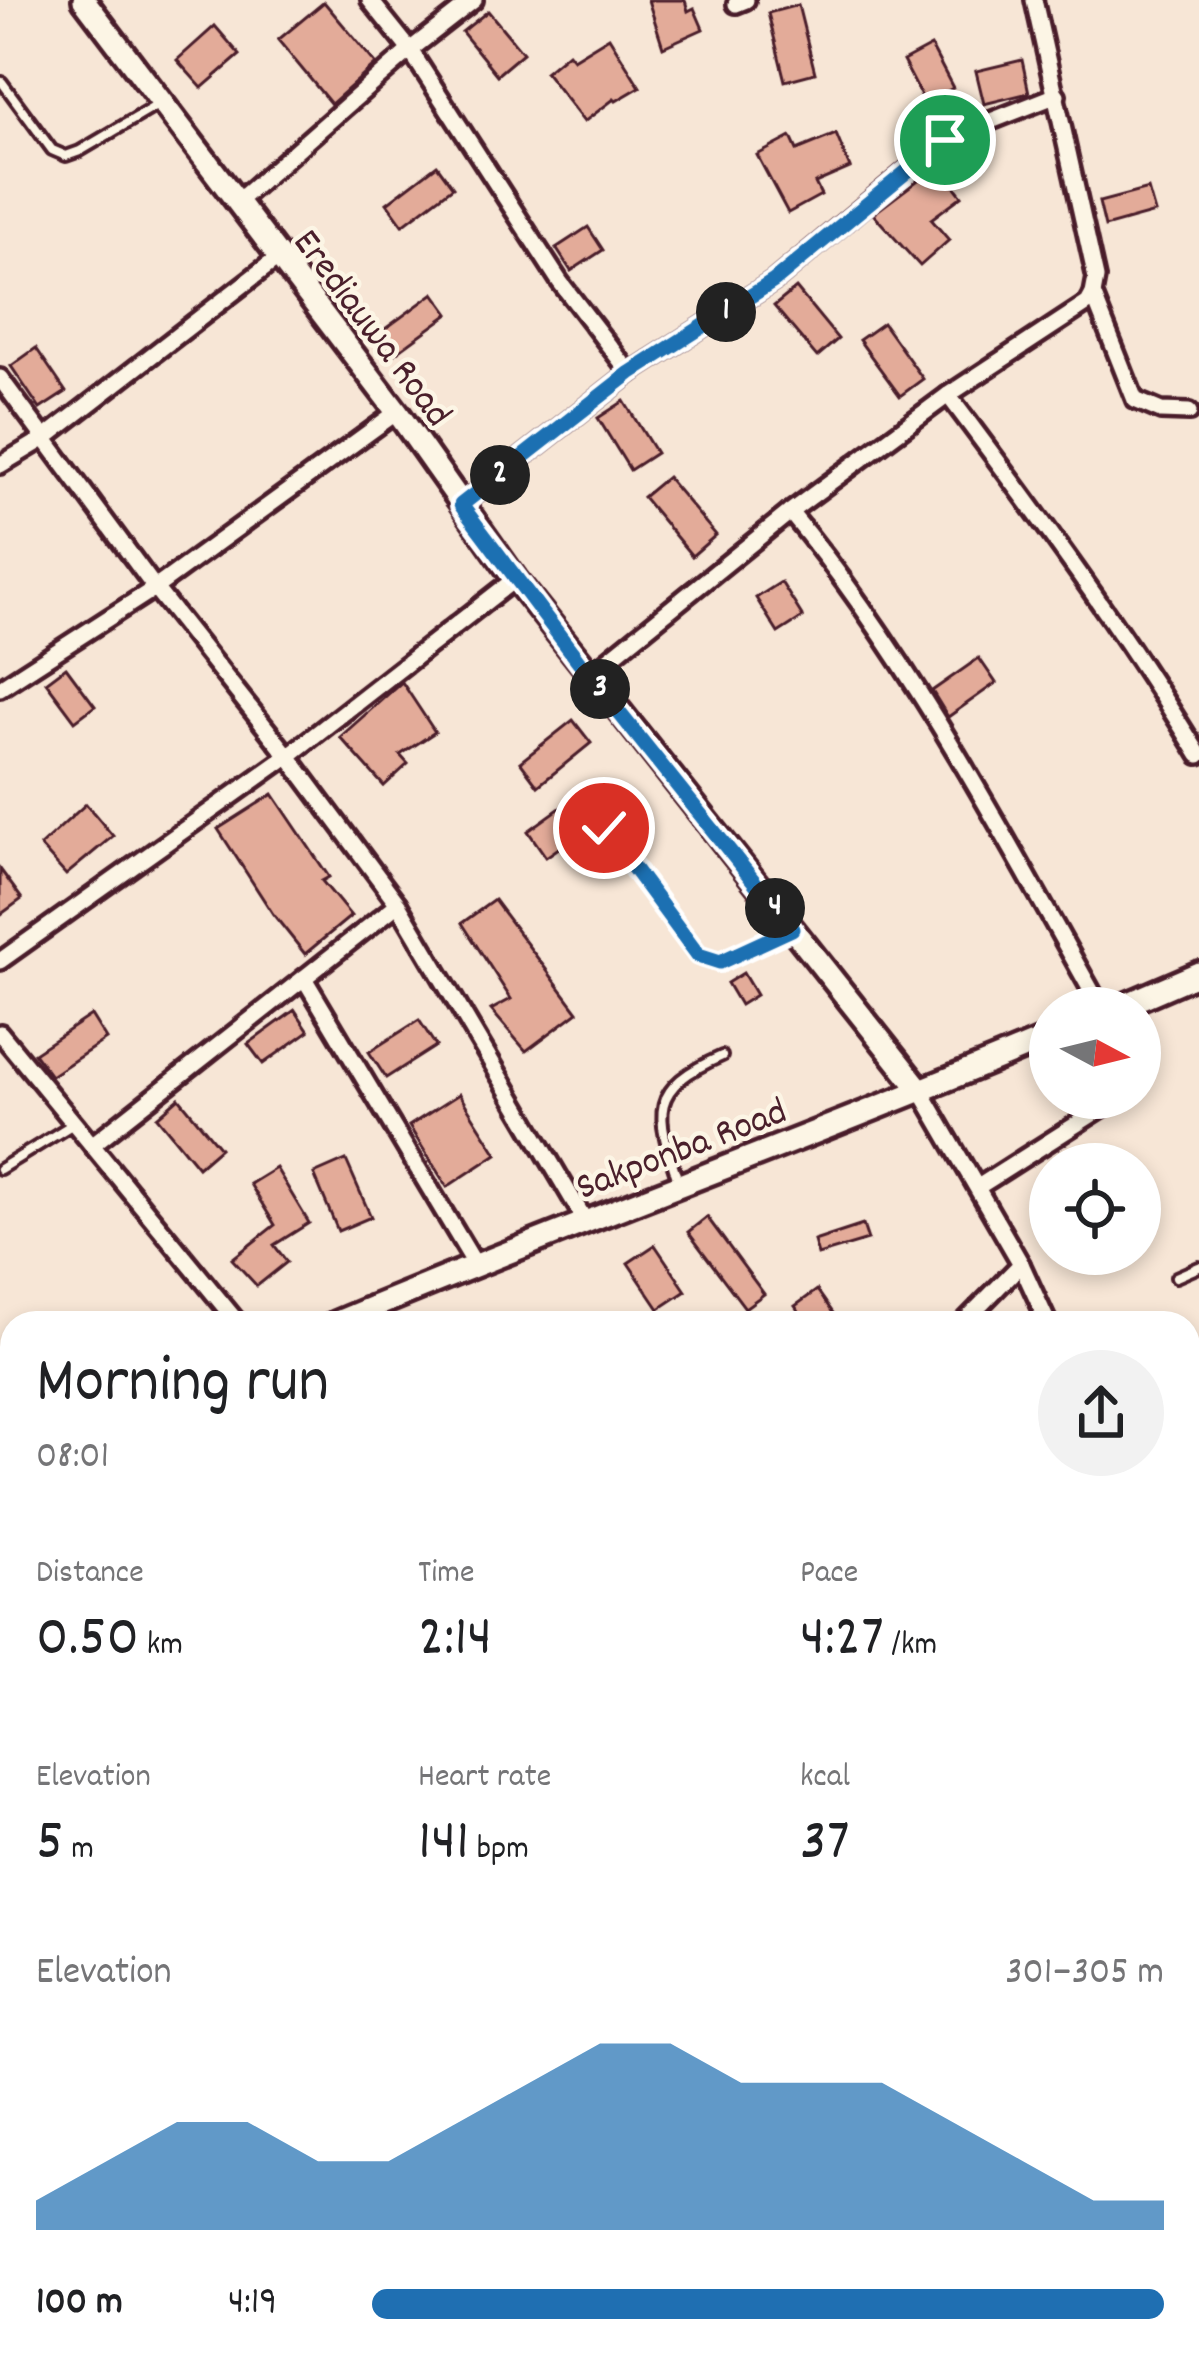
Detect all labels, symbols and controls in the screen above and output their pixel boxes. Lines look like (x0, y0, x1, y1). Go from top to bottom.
pin (894, 89, 996, 191)
icon: arrive (912, 107, 978, 173)
street label: Erediauwa Road (277, 219, 463, 440)
pin: 1 (696, 282, 756, 342)
text: 1 (722, 288, 730, 335)
pin: 2 (470, 445, 530, 505)
text: 2 (493, 451, 507, 498)
pin: 3 (570, 659, 630, 719)
text: 3 (593, 665, 607, 712)
pin (553, 777, 655, 879)
icon: check (571, 795, 637, 861)
pin: 4 (745, 878, 805, 938)
text: 4 (768, 884, 782, 931)
north arrow (1029, 987, 1161, 1119)
map controls (1029, 987, 1161, 1275)
street label: Sakponba Road (569, 1087, 796, 1217)
button: locate (1029, 1143, 1161, 1275)
text: Morning run (36, 1339, 329, 1433)
button: share (1038, 1350, 1164, 1476)
text: 08:01 (36, 1431, 109, 1486)
text: Distance (36, 1551, 144, 1598)
text: Time (418, 1551, 474, 1598)
text: Pace (800, 1551, 858, 1598)
text: 0.50 (36, 1598, 139, 1684)
text: 2:14 (418, 1598, 492, 1684)
text: 4:27 (800, 1598, 884, 1684)
text: km (139, 1623, 183, 1670)
text: /km (884, 1623, 937, 1670)
text: Elevation (36, 1755, 151, 1802)
text: Heart rate (418, 1755, 551, 1802)
text: kcal (800, 1755, 850, 1802)
text: 5 (36, 1802, 64, 1888)
text: 141 (418, 1802, 469, 1888)
text: 37 (800, 1802, 850, 1888)
text: m (64, 1827, 94, 1874)
text: bpm (469, 1827, 529, 1874)
text: Elevation (36, 1947, 172, 2002)
text: 301–305 m (1005, 1947, 1164, 2002)
text: 100 m (36, 2277, 123, 2332)
text: 4:19 (228, 2277, 277, 2332)

